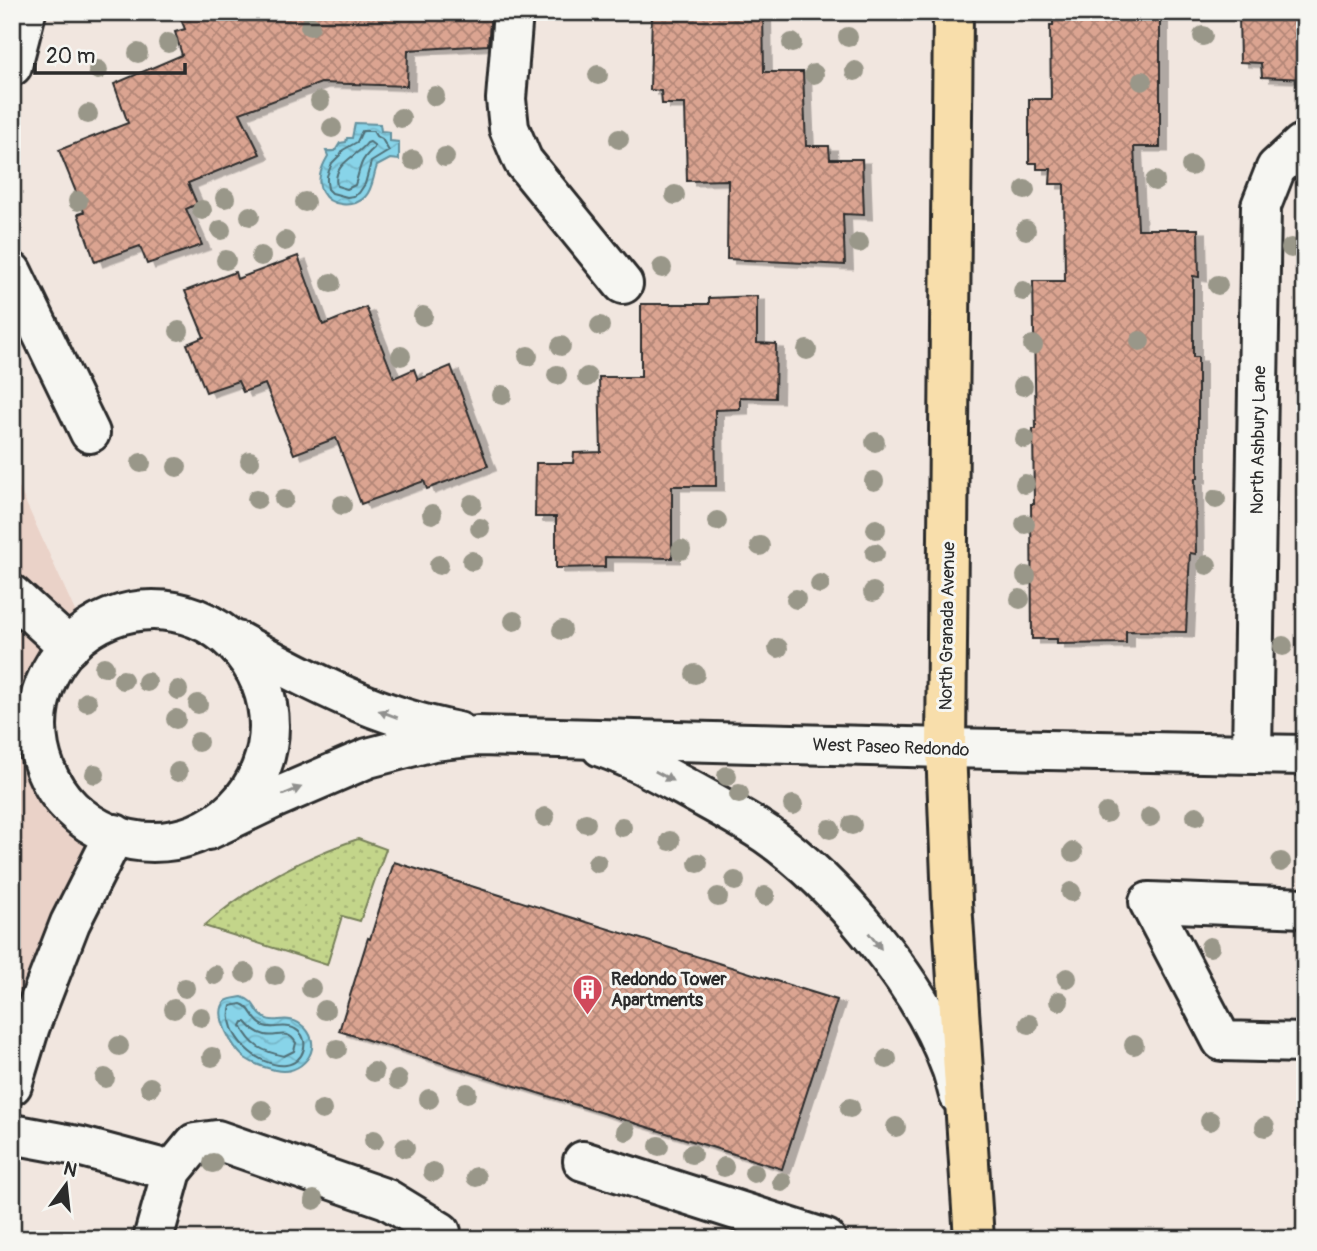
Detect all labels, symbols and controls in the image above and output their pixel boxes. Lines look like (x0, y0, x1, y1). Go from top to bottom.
scale bar (35, 32, 186, 76)
text: 20 m (46, 43, 95, 70)
street label: North Ashbury Lane (1246, 365, 1271, 515)
street label: North Granada Avenue (935, 541, 960, 711)
one-way arrow (377, 708, 398, 719)
street label: West Paseo Redondo (812, 733, 970, 762)
one-way arrow (655, 770, 674, 782)
one-way arrow (282, 785, 303, 796)
one-way arrow (868, 932, 883, 950)
place label: Redondo Tower Apartments (611, 968, 727, 1012)
building icon: Redondo Tower Apartments (571, 972, 605, 1016)
north arrow (32, 1150, 102, 1220)
text: N (61, 1156, 80, 1183)

